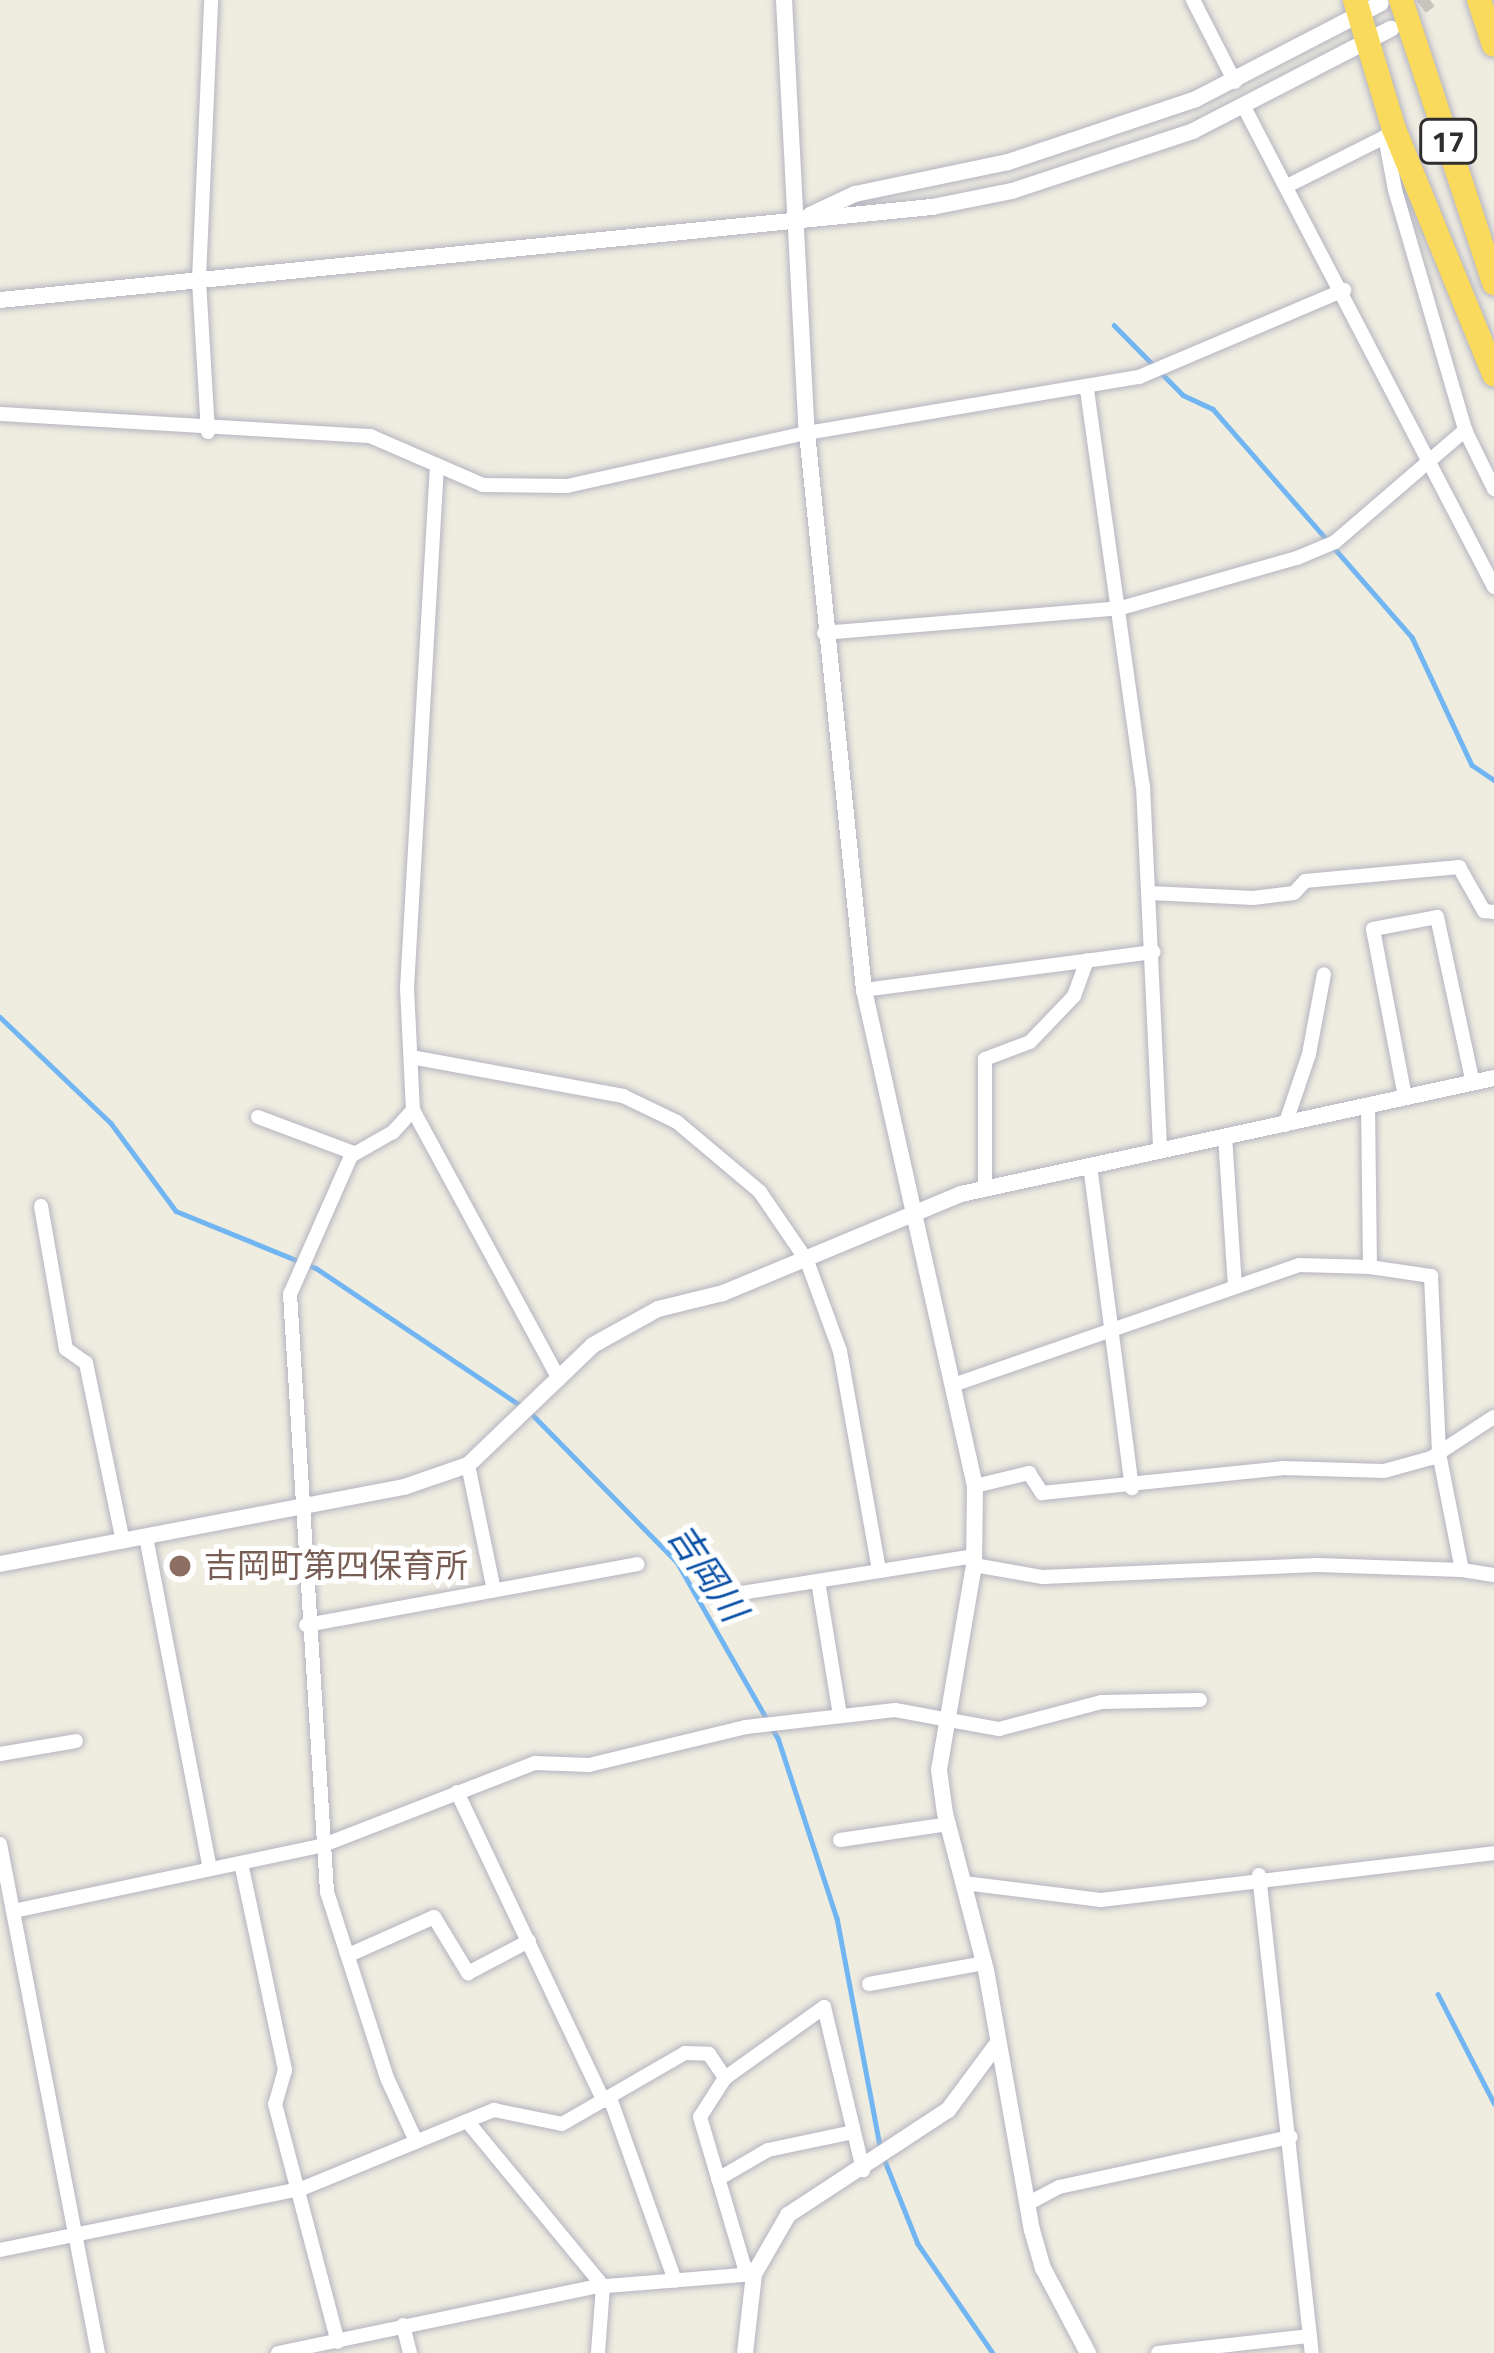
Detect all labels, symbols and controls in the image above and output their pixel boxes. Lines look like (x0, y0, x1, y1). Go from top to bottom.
road number: 17 (1418, 117, 1478, 165)
water label: 吉岡川 (660, 1515, 756, 1629)
place label: 吉岡町第四保育所 (204, 1546, 468, 1586)
marker: 吉岡町第四保育所 (167, 1553, 193, 1579)

